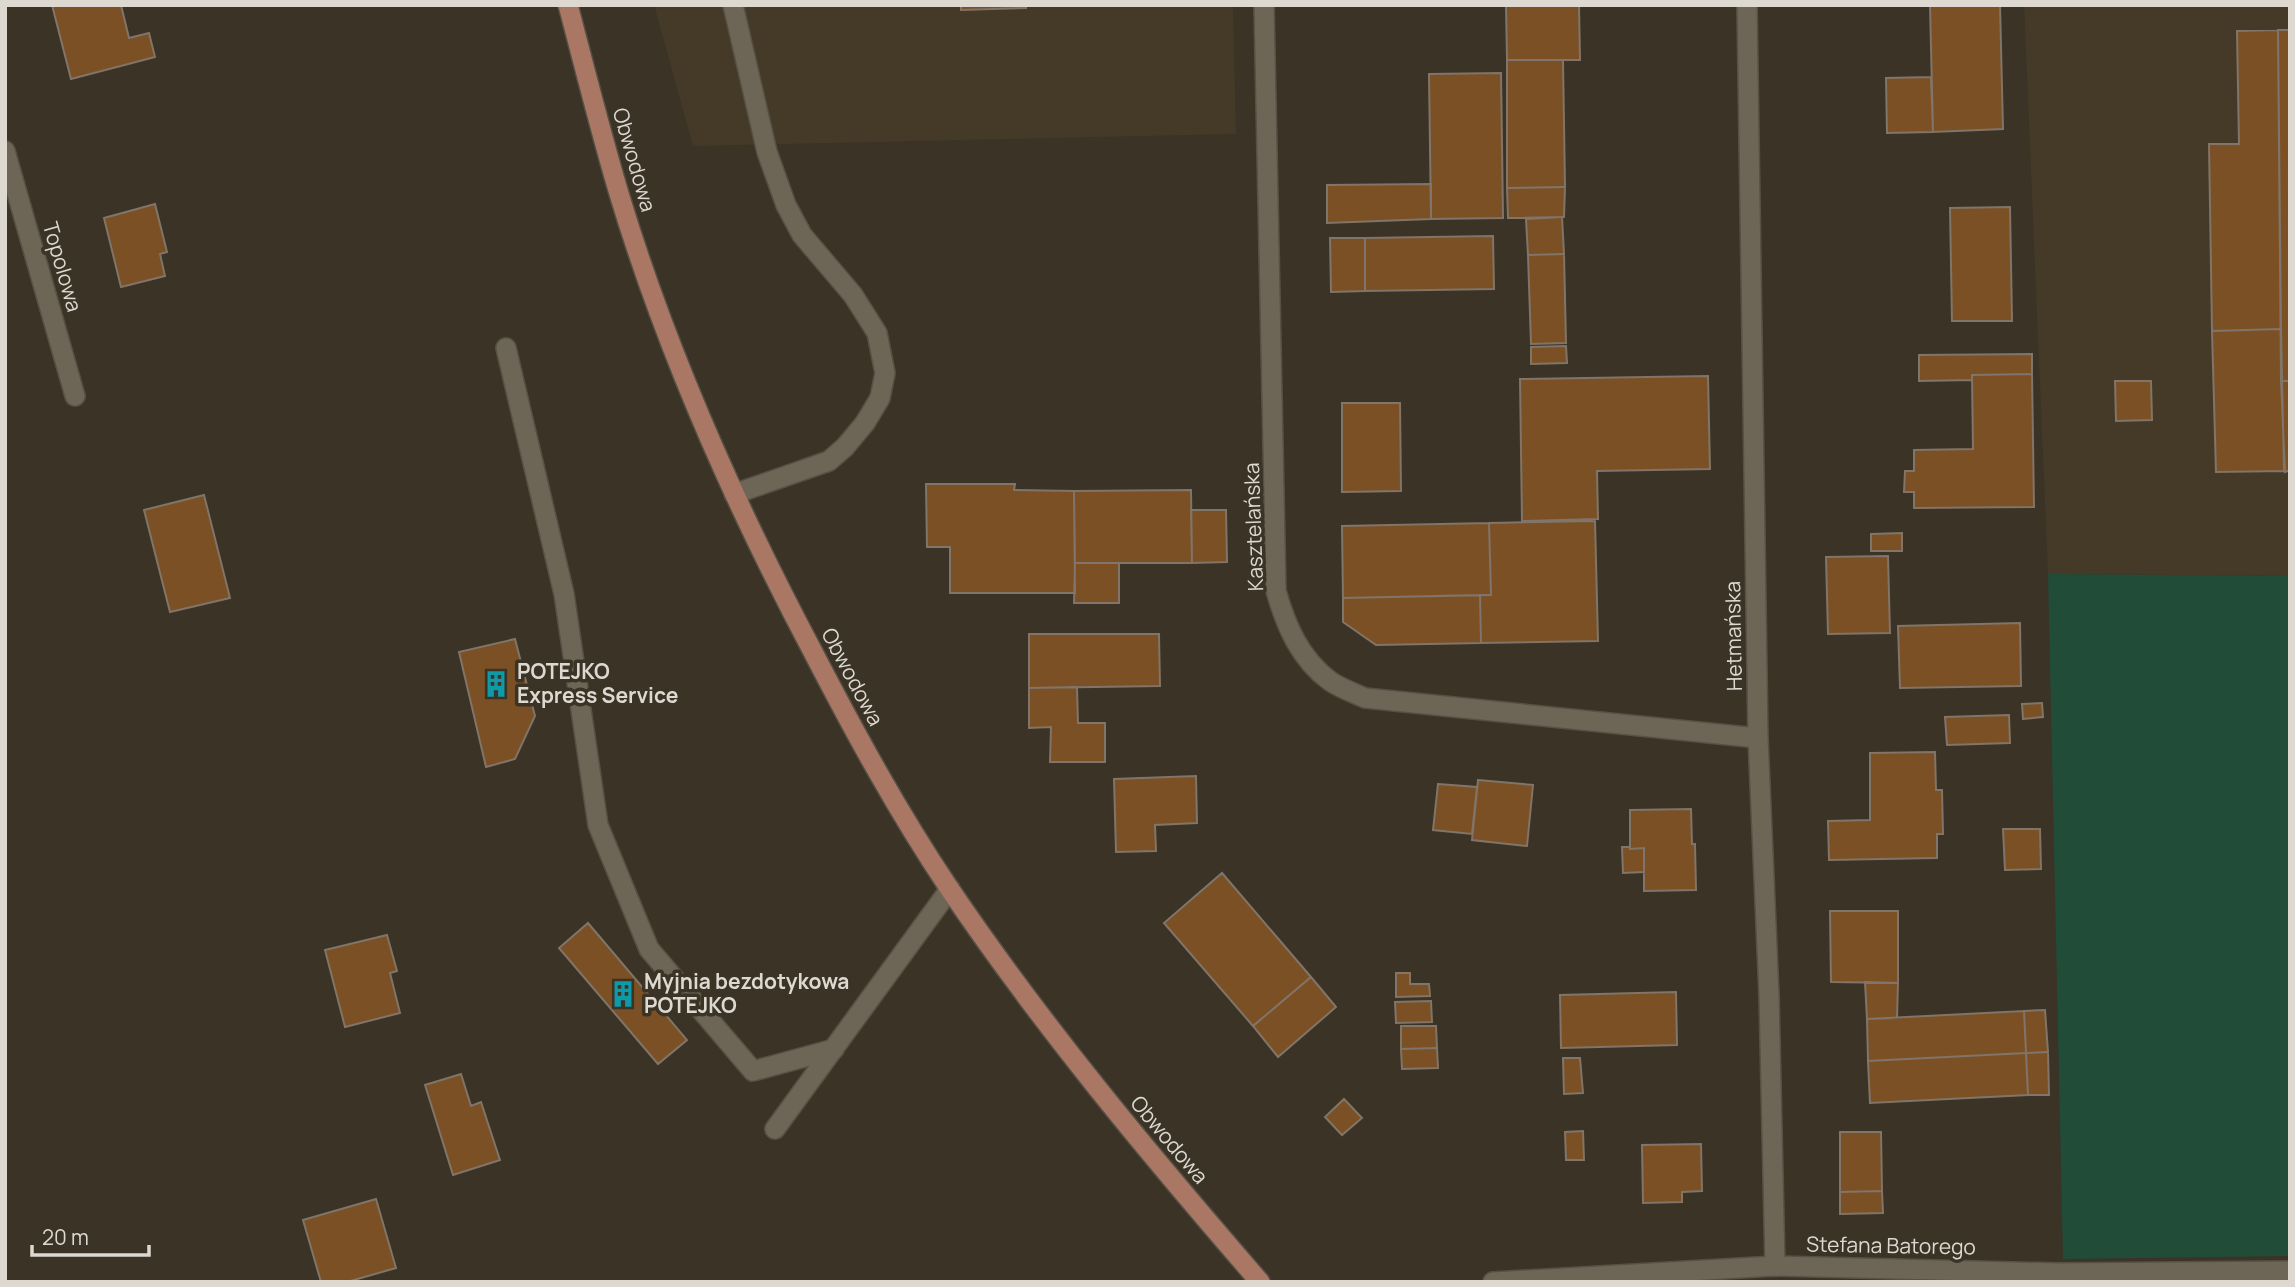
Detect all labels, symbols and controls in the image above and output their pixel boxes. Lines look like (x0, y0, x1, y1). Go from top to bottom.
street label: Obwodowa (607, 104, 663, 215)
street label: Topolowa (37, 219, 89, 315)
street label: Kasztelańska (1237, 462, 1269, 592)
street label: Hetmańska (1718, 581, 1748, 691)
street label: Obwodowa (815, 623, 890, 730)
place label: POTEJKO Express Service (517, 657, 678, 709)
building icon: POTEJKO Express Service (481, 669, 511, 699)
place label: Myjnia bezdotykowa POTEJKO (644, 967, 849, 1019)
building icon: Myjnia bezdotykowa POTEJKO (608, 979, 638, 1009)
street label: Obwodowa (1125, 1089, 1215, 1189)
scale bar (32, 1214, 149, 1258)
text: 20 m (42, 1223, 89, 1251)
street label: Stefana Batorego (1806, 1230, 1976, 1260)

